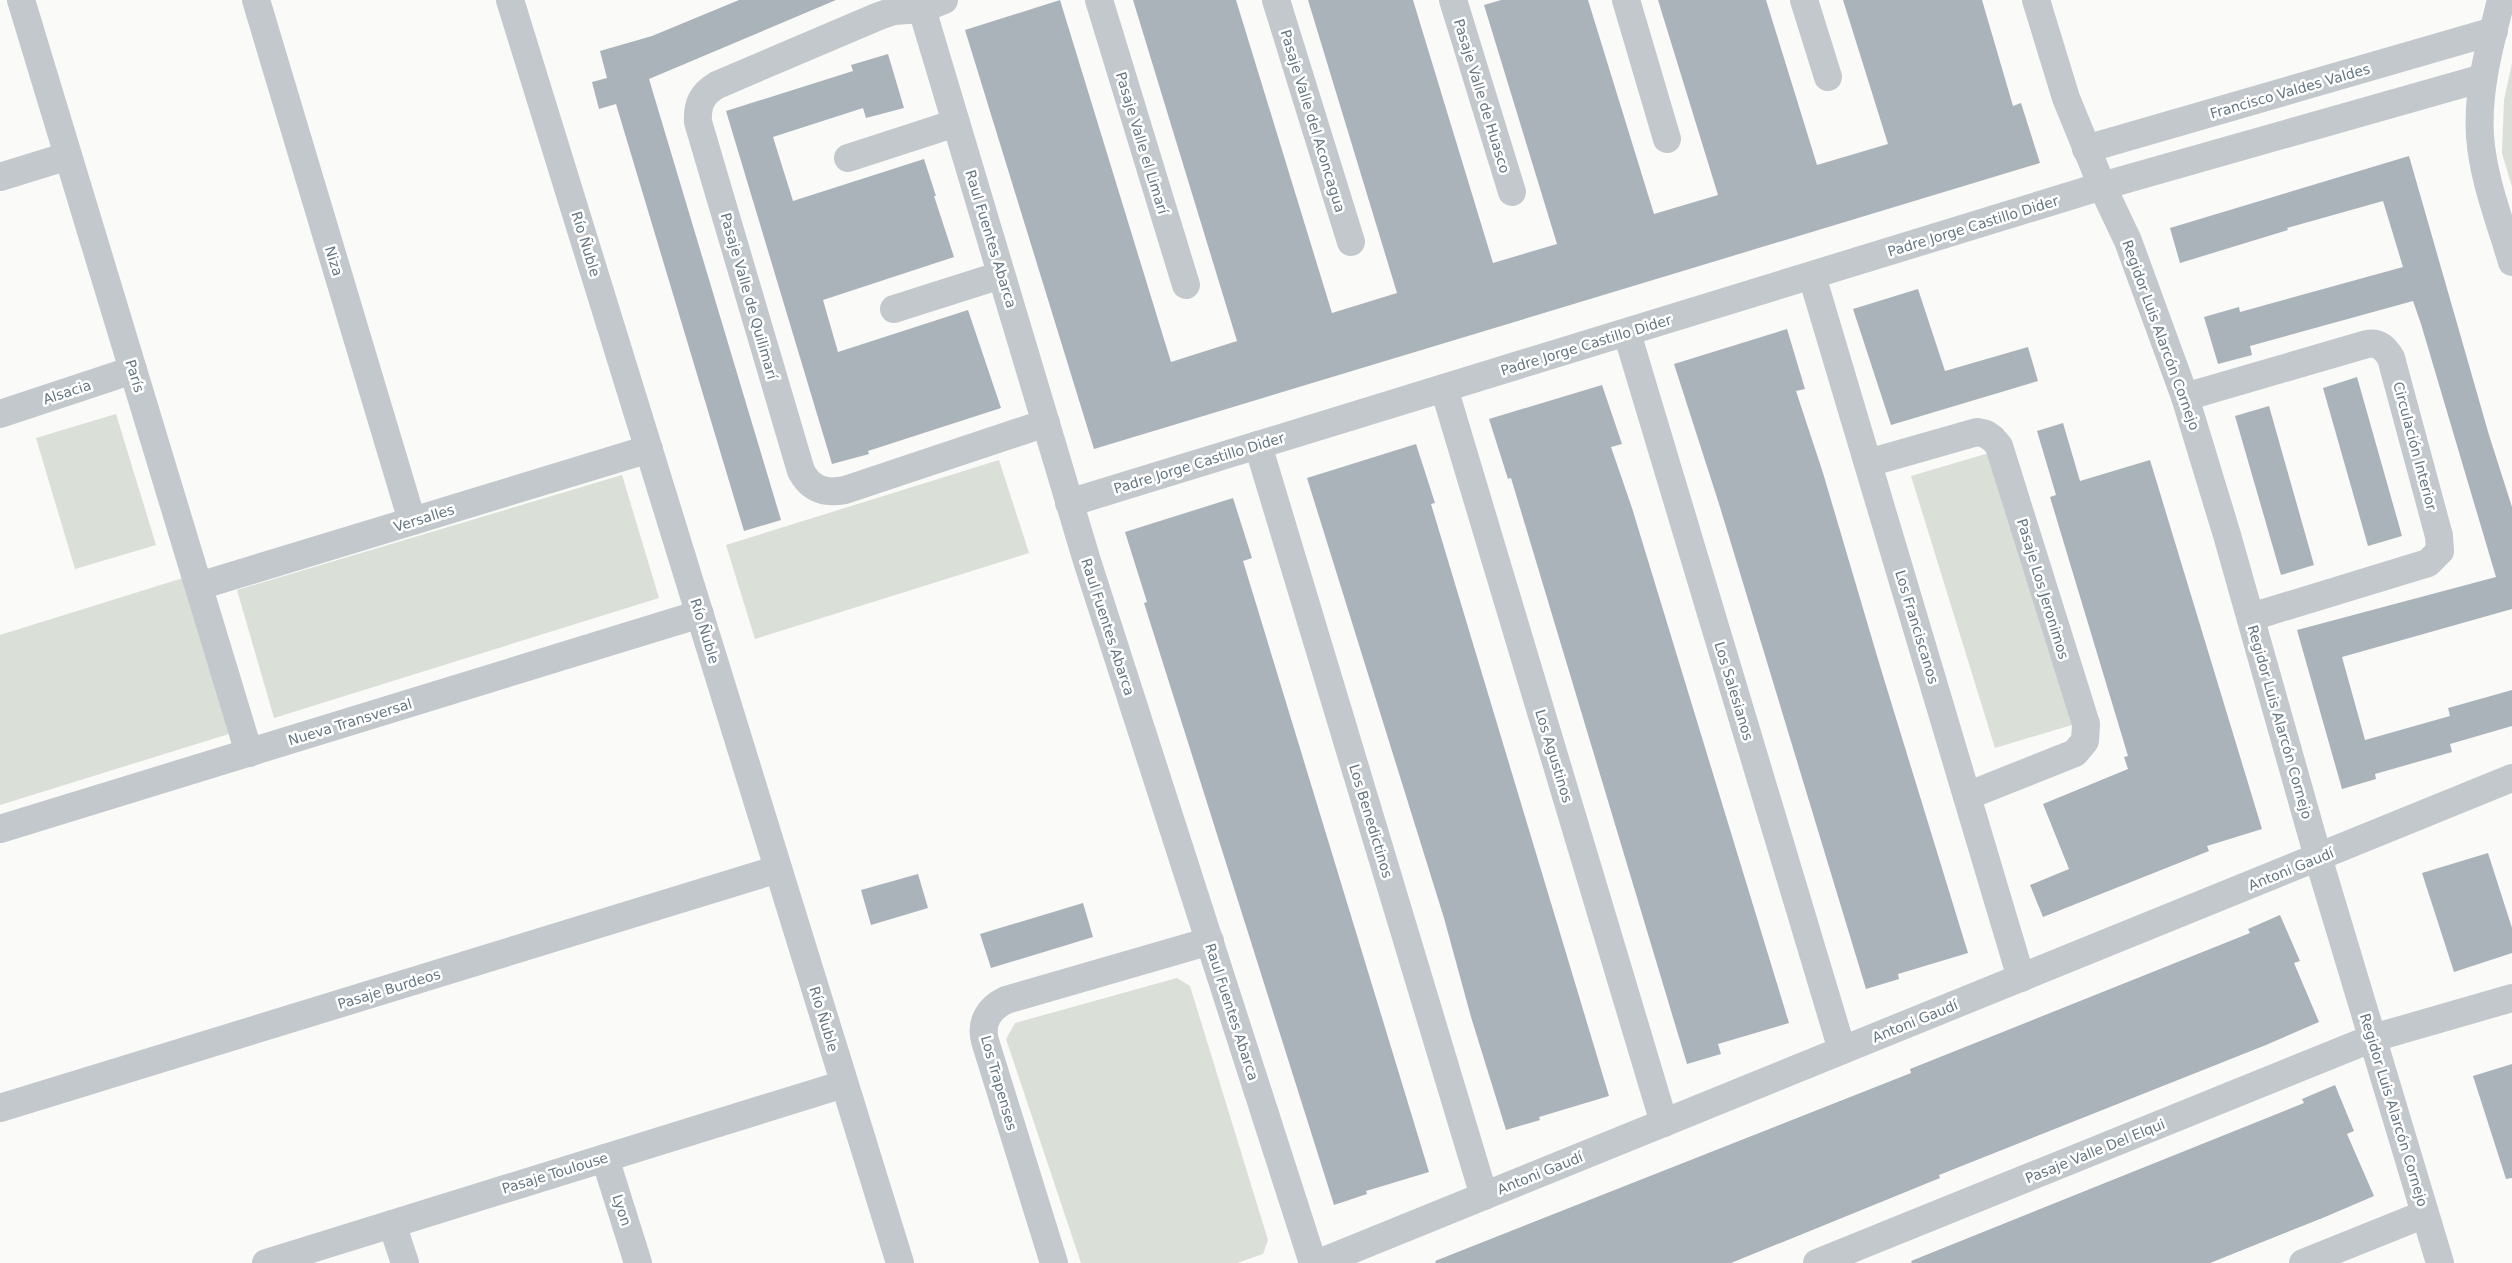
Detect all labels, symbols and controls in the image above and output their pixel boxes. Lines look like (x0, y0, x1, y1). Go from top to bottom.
street label: Pasaje Valle de Huasco (1451, 17, 1513, 175)
street label: Pasaje Valle del Aconcagua (1278, 28, 1348, 214)
street label: Francisco Valdes Valdes (2208, 60, 2372, 122)
street label: Pasaje Valle el Limarí (1113, 70, 1172, 217)
street label: Raul Fuentes Abarca (962, 168, 1020, 310)
street label: Padre Jorge Castillo Dider (1886, 192, 2061, 260)
street label: Río Ñuble (569, 209, 603, 279)
street label: Pasaje Valle de Quilimarí (718, 211, 781, 382)
street label: Regidor Luis Alarcón Cornejo (2119, 238, 2203, 432)
street label: Niza (322, 244, 346, 278)
street label: Padre Jorge Castillo Dider (1499, 311, 1674, 379)
street label: París (122, 358, 148, 394)
street label: Alsacia (41, 377, 93, 407)
street label: Circulación Interior (2390, 380, 2440, 512)
street label: Padre Jorge Castillo Dider (1112, 429, 1287, 497)
street label: Versalles (392, 501, 456, 535)
street label: Pasaje Los Jeronimos (2014, 517, 2072, 661)
street label: Raul Fuentes Abarca (1078, 556, 1138, 698)
street label: Los Franciscanos (1892, 568, 1942, 686)
street label: Río Ñuble (688, 596, 722, 666)
street label: Regidor Luis Alarcón Cornejo (2245, 623, 2315, 821)
street label: Los Salesianos (1711, 640, 1757, 742)
street label: Nueva Transversal (286, 696, 414, 748)
street label: Los Agustinos (1532, 707, 1576, 805)
street label: Los Benedictinos (1346, 762, 1396, 880)
street label: Antoni Gaudí (2246, 844, 2337, 893)
street label: Raul Fuentes Abarca (1202, 941, 1262, 1083)
street label: Pasaje Burdeos (336, 966, 442, 1012)
street label: Río Ñuble (807, 984, 841, 1054)
street label: Antoni Gaudí (1870, 996, 1961, 1045)
street label: Regidor Luis Alarcón Cornejo (2357, 1012, 2431, 1208)
street label: Los Trapenses (978, 1034, 1020, 1132)
street label: Pasaje Valle Del Elqui (2023, 1116, 2167, 1186)
street label: Antoni Gaudí (1495, 1148, 1586, 1197)
street label: Pasaje Toulouse (500, 1149, 610, 1197)
street label: Lyon (609, 1192, 635, 1228)

